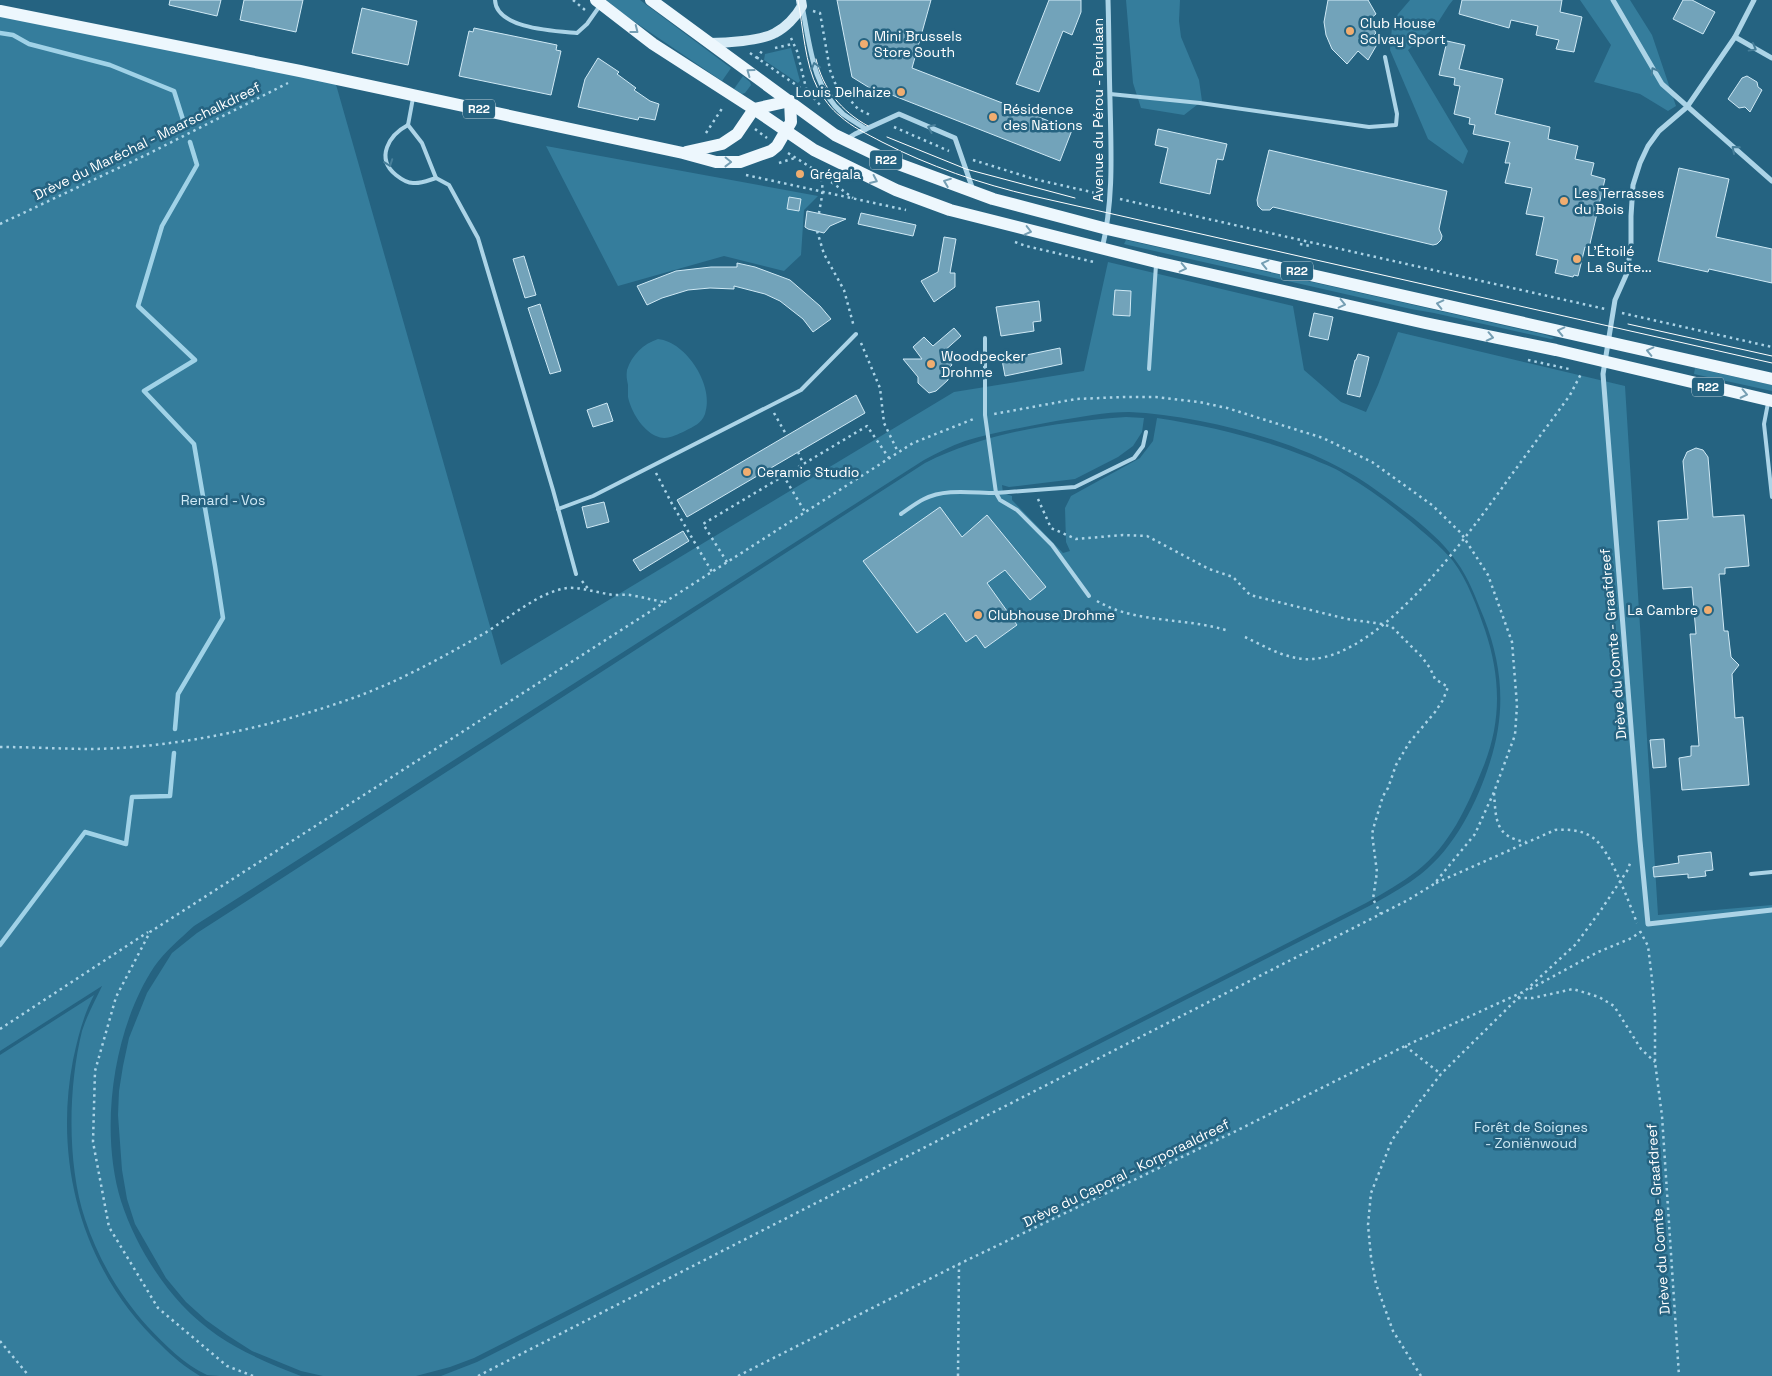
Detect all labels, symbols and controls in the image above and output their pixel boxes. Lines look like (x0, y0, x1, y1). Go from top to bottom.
place label: Club House Solvay Sport (1360, 14, 1446, 48)
street label: Avenue du Pérou - Perulaan (1089, 18, 1107, 202)
one-way arrow (629, 24, 639, 33)
marker: Club House Solvay Sport (1344, 25, 1356, 37)
place label: Mini Brussels Store South (874, 27, 962, 61)
marker: Mini Brussels Store South (858, 38, 870, 50)
one-way arrow (1748, 42, 1757, 52)
one-way arrow (810, 61, 821, 70)
one-way arrow (1651, 68, 1661, 77)
one-way arrow (747, 70, 756, 78)
street label: Drève du Maréchal - Maarschalkdreef (31, 78, 263, 204)
place label: Louis Delhaize (795, 83, 891, 101)
marker: Louis Delhaize (895, 86, 907, 98)
road number: R22 (463, 100, 495, 118)
place label: Résidence des Nations (1003, 100, 1083, 134)
marker: Résidence des Nations (987, 111, 999, 123)
one-way arrow (927, 123, 936, 134)
one-way arrow (1732, 146, 1741, 155)
road number: R22 (870, 150, 902, 170)
one-way arrow (724, 157, 732, 167)
one-way arrow (383, 158, 393, 167)
place label: Grégala (810, 165, 861, 183)
marker: Grégala (794, 168, 806, 180)
one-way arrow (869, 174, 878, 184)
one-way arrow (943, 178, 952, 189)
place label: Les Terrasses du Bois (1574, 184, 1664, 218)
marker: Les Terrasses du Bois (1558, 195, 1570, 207)
one-way arrow (1023, 225, 1032, 236)
place label: L'Étoilé La Suite... (1587, 242, 1652, 276)
marker: L'Étoilé La Suite... (1571, 253, 1583, 265)
one-way arrow (1260, 259, 1269, 270)
one-way arrow (1179, 262, 1188, 273)
road number: R22 (1281, 262, 1313, 280)
one-way arrow (1337, 298, 1346, 309)
one-way arrow (1436, 299, 1445, 310)
one-way arrow (1556, 326, 1565, 337)
one-way arrow (1486, 331, 1495, 341)
one-way arrow (1645, 346, 1654, 357)
place label: Woodpecker Drohme (941, 347, 1026, 381)
marker: Woodpecker Drohme (925, 358, 937, 370)
road number: R22 (1692, 378, 1724, 397)
one-way arrow (1739, 388, 1748, 399)
place label: Ceramic Studio (757, 463, 859, 481)
marker: Ceramic Studio (741, 466, 753, 478)
park label: Renard - Vos (181, 491, 265, 509)
street label: Drève du Comte - Graafdreef (1596, 548, 1630, 740)
place label: La Cambre (1627, 601, 1698, 619)
marker: La Cambre (1702, 604, 1714, 616)
place label: Clubhouse Drohme (988, 606, 1115, 624)
marker: Clubhouse Drohme (972, 609, 984, 621)
street label: Drève du Caporal - Korporaaldreef (1020, 1115, 1232, 1231)
park label: Forêt de Soignes - Zoniënwoud (1474, 1118, 1588, 1152)
street label: Drève du Comte - Graafdreef (1642, 1123, 1674, 1315)

